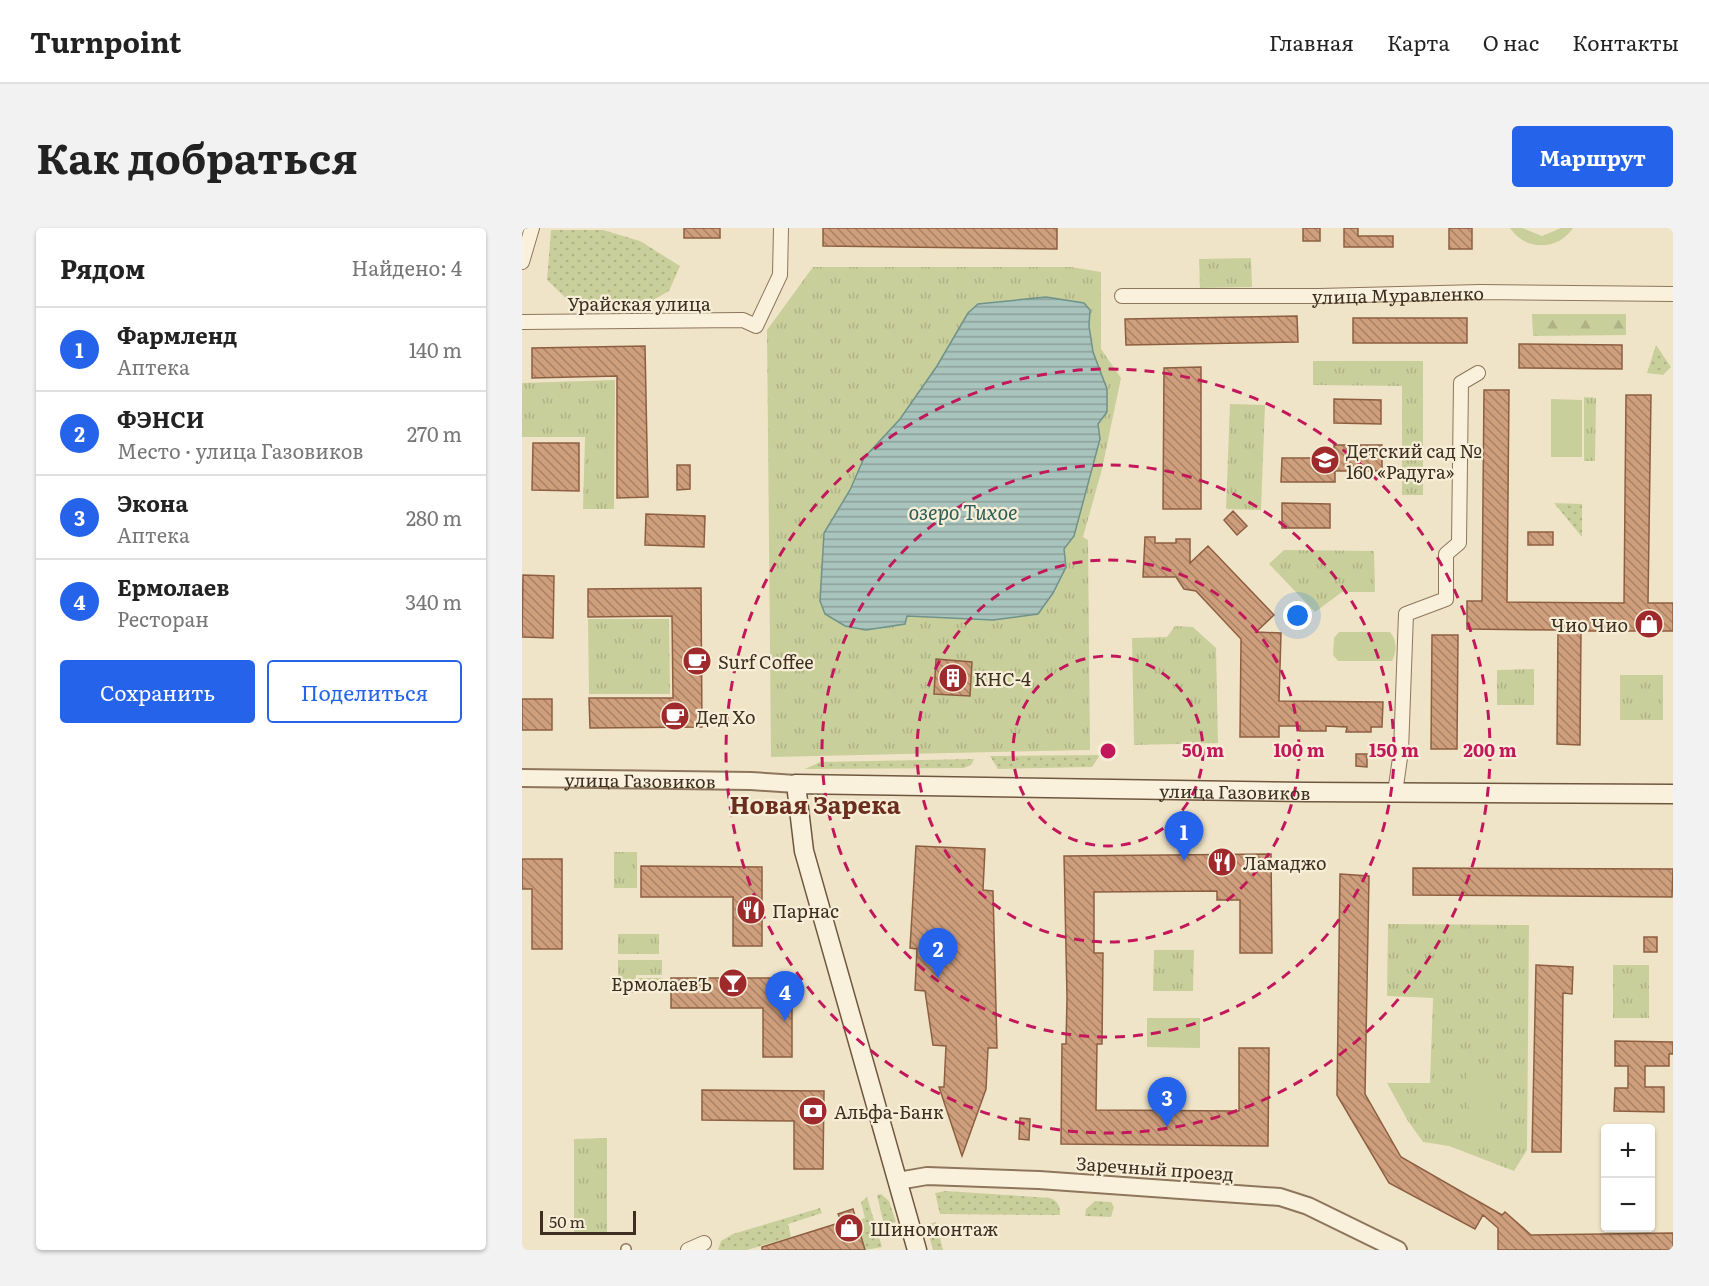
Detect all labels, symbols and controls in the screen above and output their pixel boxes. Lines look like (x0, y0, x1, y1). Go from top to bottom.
text: Turnpoint (30, 20, 181, 62)
text: Главная (1269, 26, 1354, 57)
text: Карта (1387, 26, 1450, 57)
text: О нас (1483, 26, 1539, 57)
text: Контакты (1572, 26, 1679, 57)
text: Как добраться (36, 125, 358, 187)
button: Маршрут (1512, 126, 1673, 187)
text: Рядом (60, 248, 145, 287)
text: Найдено: 4 (351, 252, 462, 282)
street label: улица Муравленко (1312, 278, 1484, 310)
street label: Урайская улица (567, 290, 711, 317)
text: Фармленд (117, 318, 237, 351)
text: 1 (75, 334, 84, 364)
text: 140 m (409, 334, 462, 364)
text: Аптека (117, 351, 190, 381)
text: ФЭНСИ (117, 402, 205, 435)
text: 2 (74, 418, 85, 448)
text: 270 m (407, 418, 462, 448)
text: Место · улица Газовиков (117, 435, 364, 465)
place label: Детский сад № 160 «Радуга» (1346, 437, 1482, 485)
school or university icon: Детский сад № 160 «Радуга» (1309, 444, 1341, 476)
text: Экона (117, 486, 188, 519)
water label: озеро Тихое (908, 496, 1018, 526)
text: 3 (74, 502, 85, 532)
text: 280 m (406, 502, 462, 532)
text: Аптека (117, 519, 190, 549)
text: Ермолаев (117, 570, 230, 603)
text: 4 (73, 586, 86, 616)
text: 340 m (405, 586, 462, 616)
your location (1283, 601, 1312, 630)
text: Ресторан (117, 603, 209, 633)
shop icon: Чио Чио (1633, 608, 1665, 640)
place label: Чио Чио (1551, 611, 1628, 638)
cafe icon: Surf Coffee (681, 645, 713, 677)
place label: Surf Coffee (718, 648, 814, 675)
button: Сохранить (60, 660, 255, 723)
button: Поделиться (267, 660, 462, 723)
building icon: КНС-4 (937, 662, 969, 694)
place label: КНС-4 (974, 665, 1031, 692)
cafe icon: Дед Хо (659, 700, 691, 732)
place label: Дед Хо (696, 703, 756, 730)
text: 50 m (1182, 736, 1224, 763)
text: 100 m (1273, 736, 1325, 763)
text: 150 m (1369, 736, 1419, 763)
text: 200 m (1463, 736, 1517, 763)
centre of rings (1098, 741, 1118, 761)
street label: улица Газовиков (564, 765, 716, 794)
street label: улица Газовиков (1159, 776, 1311, 806)
district label: Новая Зарека (729, 786, 901, 821)
pin: 1 (1164, 812, 1204, 861)
restaurant icon: Ламаджо (1206, 846, 1238, 878)
place label: Ламаджо (1243, 849, 1326, 876)
restaurant icon: Парнас (735, 894, 767, 926)
place label: Парнас (772, 897, 839, 924)
pin: 2 (918, 928, 958, 978)
bar icon: ЕрмолаевЪ (717, 967, 749, 999)
place label: ЕрмолаевЪ (611, 970, 712, 997)
pin: 4 (766, 972, 804, 1021)
pin: 3 (1148, 1078, 1186, 1127)
bank icon: Альфа-Банк (797, 1095, 829, 1127)
place label: Альфа-Банк (834, 1098, 944, 1125)
map controls (1601, 1124, 1655, 1232)
button: + (1601, 1124, 1655, 1178)
street label: Заречный проезд (1075, 1149, 1235, 1187)
button: − (1601, 1178, 1655, 1232)
scale bar (540, 1208, 636, 1236)
text: 50 m (549, 1209, 585, 1233)
shop icon: Шиномонтаж (833, 1212, 865, 1244)
place label: Шиномонтаж (870, 1215, 999, 1242)

